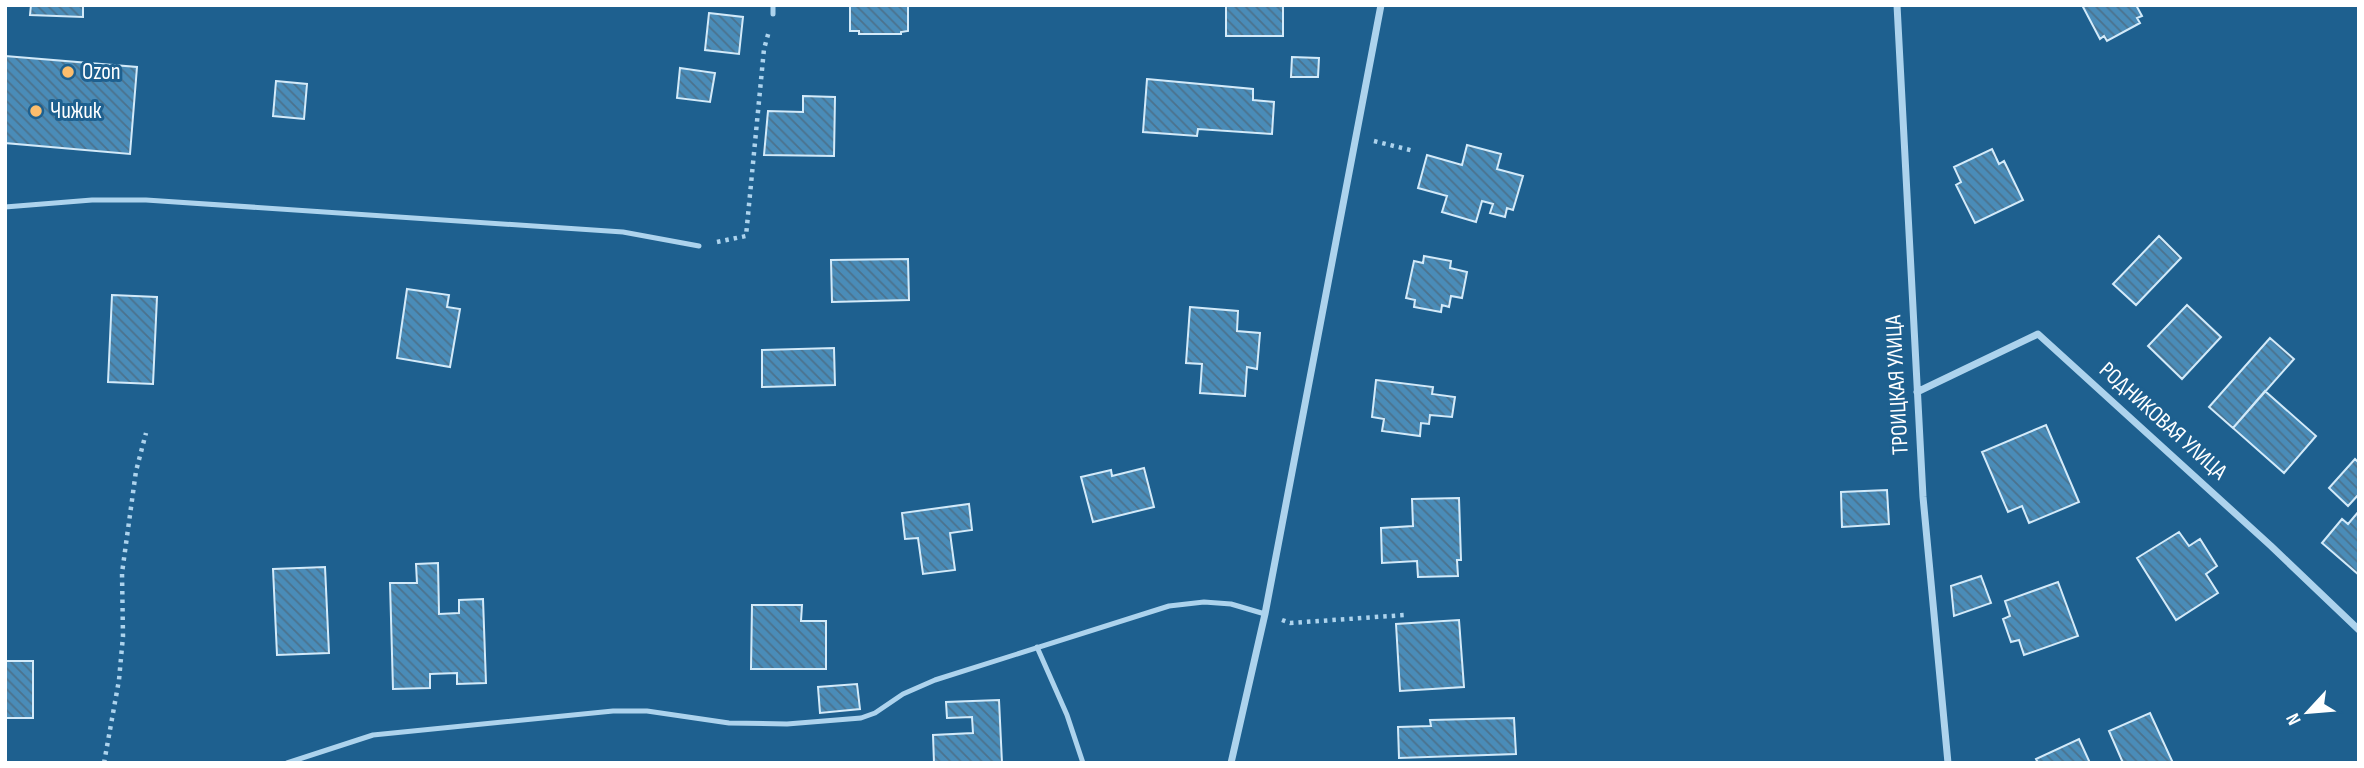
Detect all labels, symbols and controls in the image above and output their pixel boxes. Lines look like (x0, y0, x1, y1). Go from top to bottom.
place label: Ozon (82, 58, 121, 86)
marker: Ozon (60, 64, 76, 80)
place label: Чижик (50, 97, 102, 125)
marker: Чижик (28, 103, 44, 119)
street label: ТРОИЦКАЯ УЛИЦА (1879, 314, 1915, 456)
street label: РОДНИКОВАЯ УЛИЦА (2093, 356, 2233, 486)
north arrow (2273, 677, 2343, 747)
text: N (2282, 709, 2307, 728)

